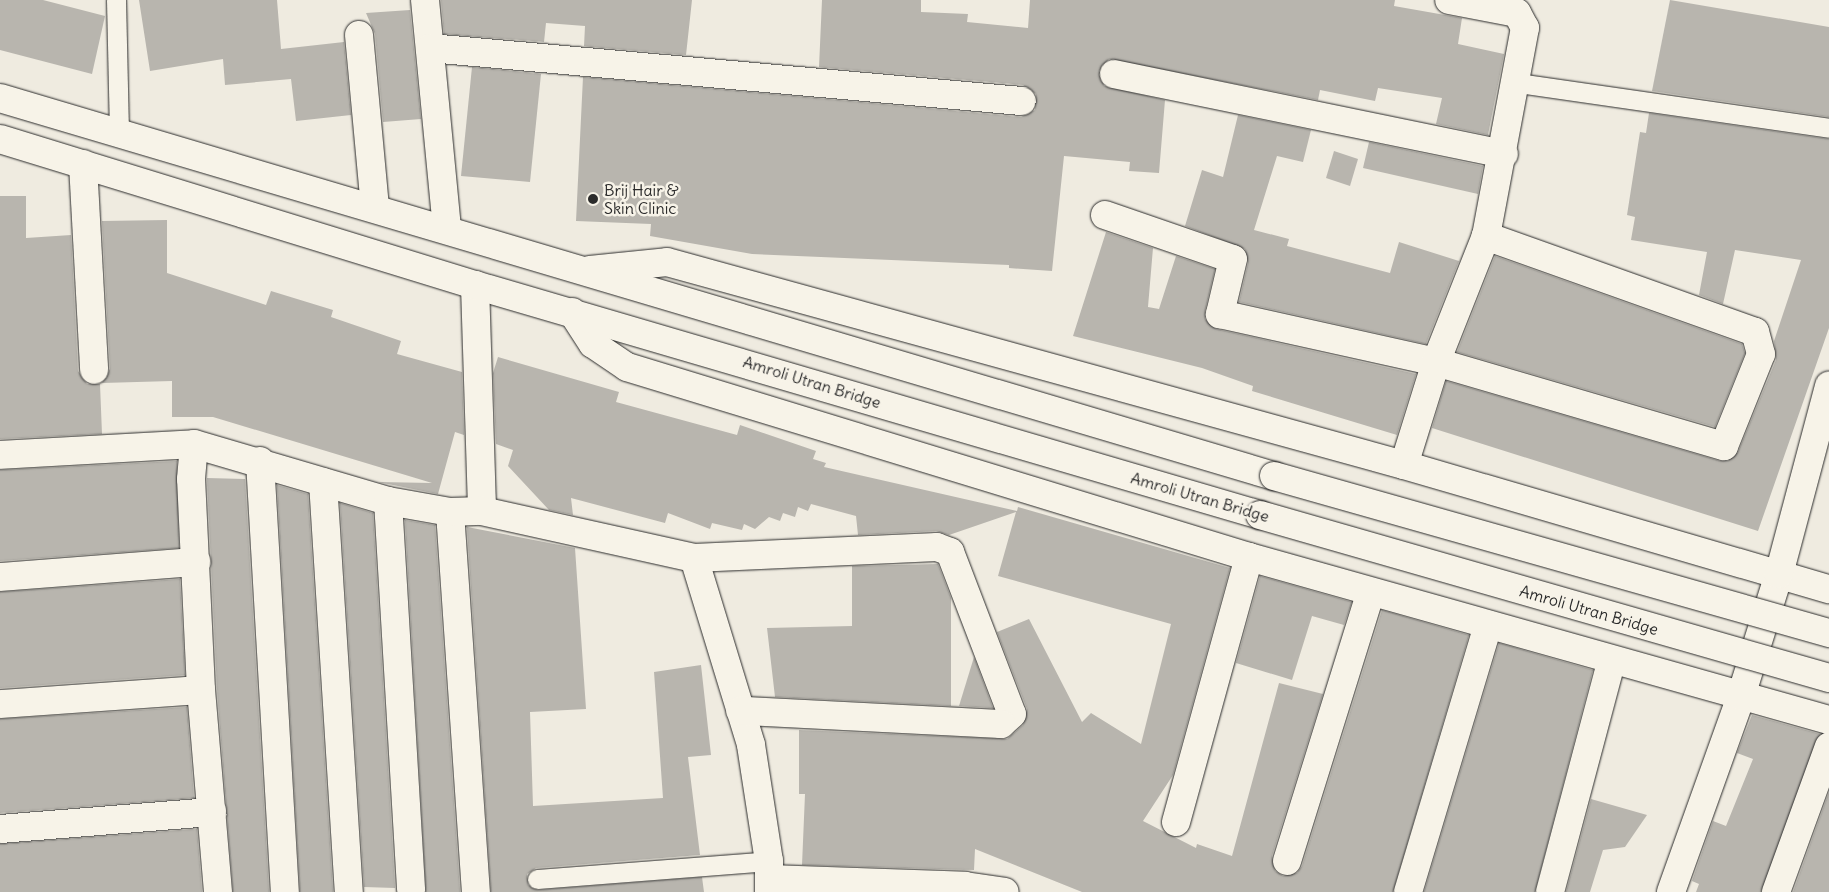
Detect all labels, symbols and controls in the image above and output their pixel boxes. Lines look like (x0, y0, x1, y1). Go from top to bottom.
place label: Brij Hair & Skin Clinic (604, 180, 679, 218)
marker: Brij Hair & Skin Clinic (586, 192, 600, 206)
street label: Amroli Utran Bridge (741, 352, 883, 412)
street label: Amroli Utran Bridge (1129, 468, 1271, 526)
street label: Amroli Utran Bridge (1518, 581, 1660, 639)

